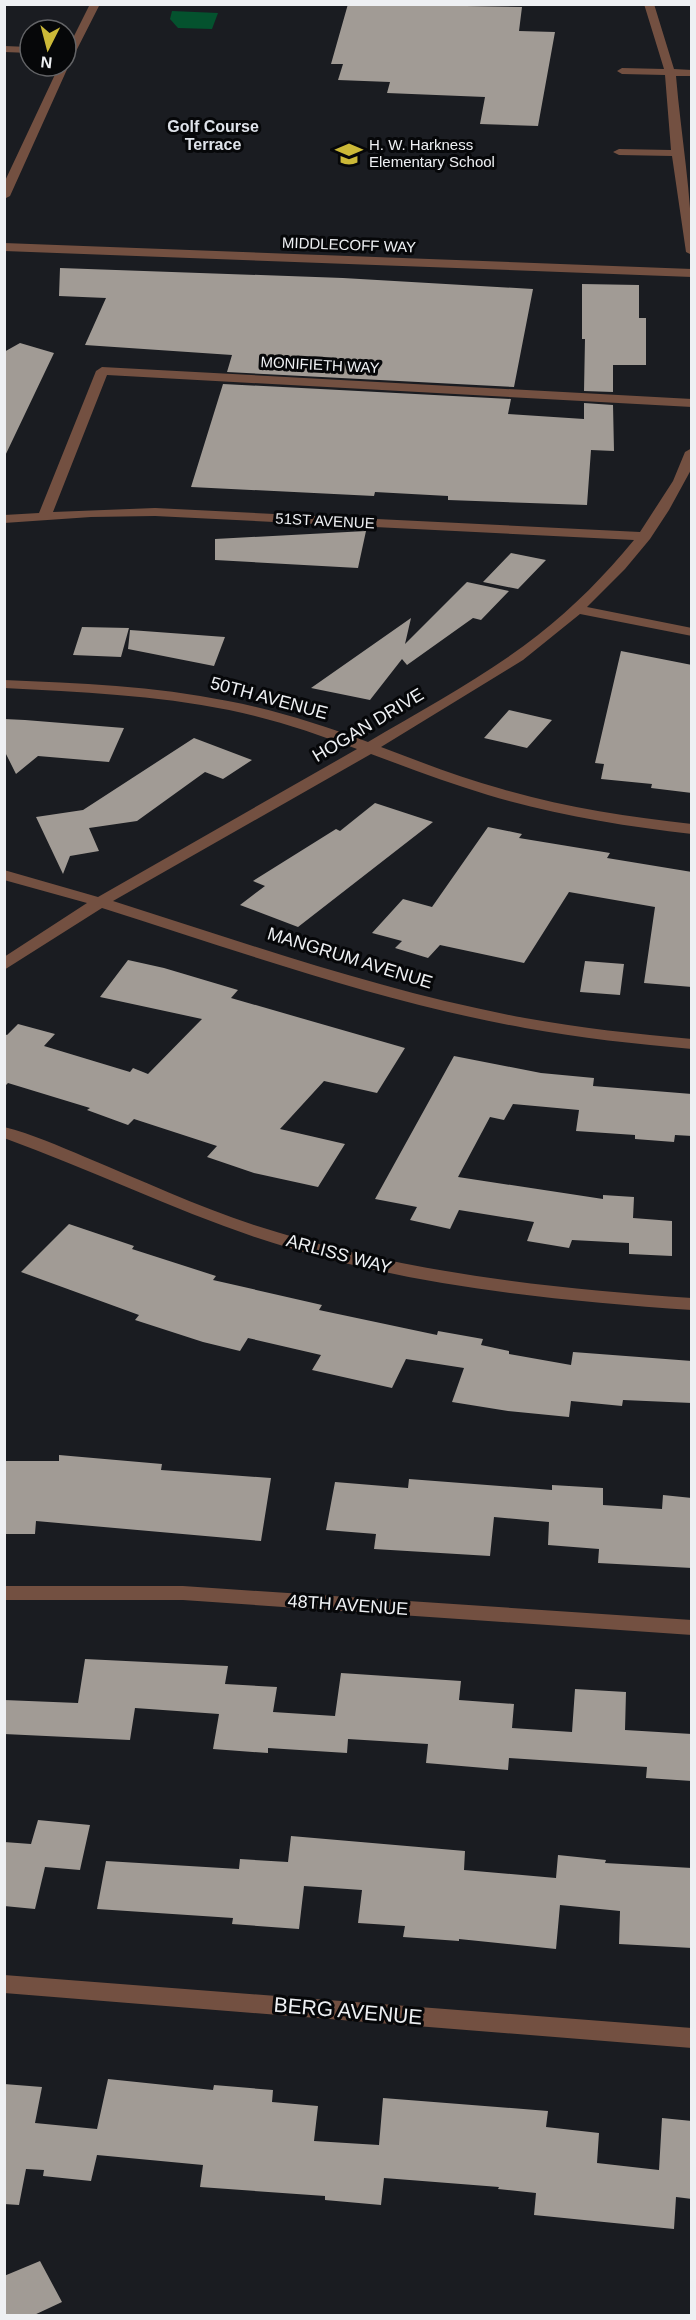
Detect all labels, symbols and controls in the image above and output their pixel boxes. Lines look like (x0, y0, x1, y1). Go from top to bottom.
north arrow (18, 18, 78, 78)
text: N (40, 53, 53, 71)
district label: Golf Course Terrace (167, 118, 259, 153)
place label: H. W. Harkness Elementary School (369, 136, 495, 170)
school or university icon: H. W. Harkness Elementary School (334, 139, 364, 169)
street label: MIDDLECOFF WAY (282, 234, 416, 255)
street label: MONIFIETH WAY (260, 353, 380, 376)
street label: 51ST AVENUE (275, 509, 375, 532)
street label: 50TH AVENUE (208, 673, 330, 723)
street label: HOGAN DRIVE (309, 684, 427, 766)
street label: MANGRUM AVENUE (265, 923, 435, 993)
street label: ARLISS WAY (284, 1230, 394, 1278)
street label: 48TH AVENUE (287, 1591, 409, 1619)
street label: BERG AVENUE (273, 1993, 423, 2028)

